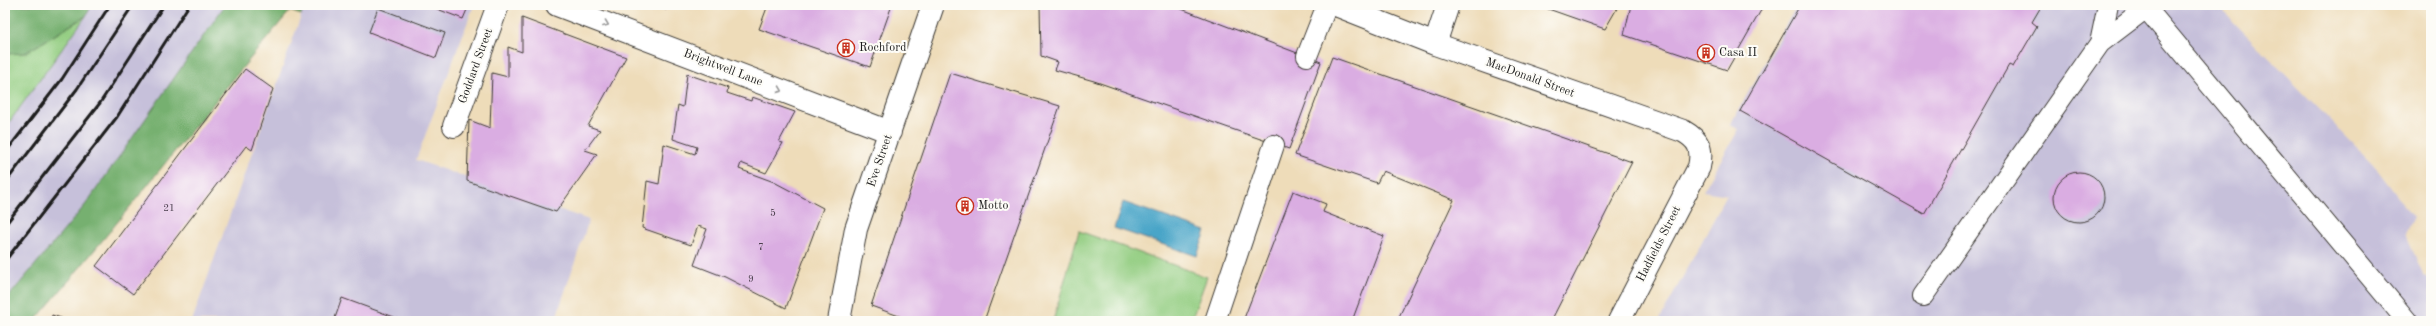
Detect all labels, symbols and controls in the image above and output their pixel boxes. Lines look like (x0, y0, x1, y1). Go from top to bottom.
one-way arrow (603, 19, 610, 27)
street label: Goddard Street (457, 27, 495, 105)
building icon: Rochford (836, 38, 856, 58)
place label: Rochford (859, 42, 906, 54)
building icon: Casa II (1696, 43, 1716, 63)
street label: Brightwell Lane (682, 47, 765, 89)
place label: Casa II (1719, 47, 1757, 59)
street label: MacDonald Street (1484, 56, 1576, 100)
one-way arrow (776, 86, 783, 94)
street label: Eve Street (865, 133, 895, 189)
building icon: Motto (955, 196, 975, 216)
place label: Motto (978, 200, 1008, 212)
house number: 21 (163, 203, 175, 213)
street label: Hadfields Street (1635, 204, 1683, 284)
house number: 5 (770, 208, 776, 218)
house number: 7 (758, 242, 764, 252)
house number: 9 (748, 274, 754, 284)

